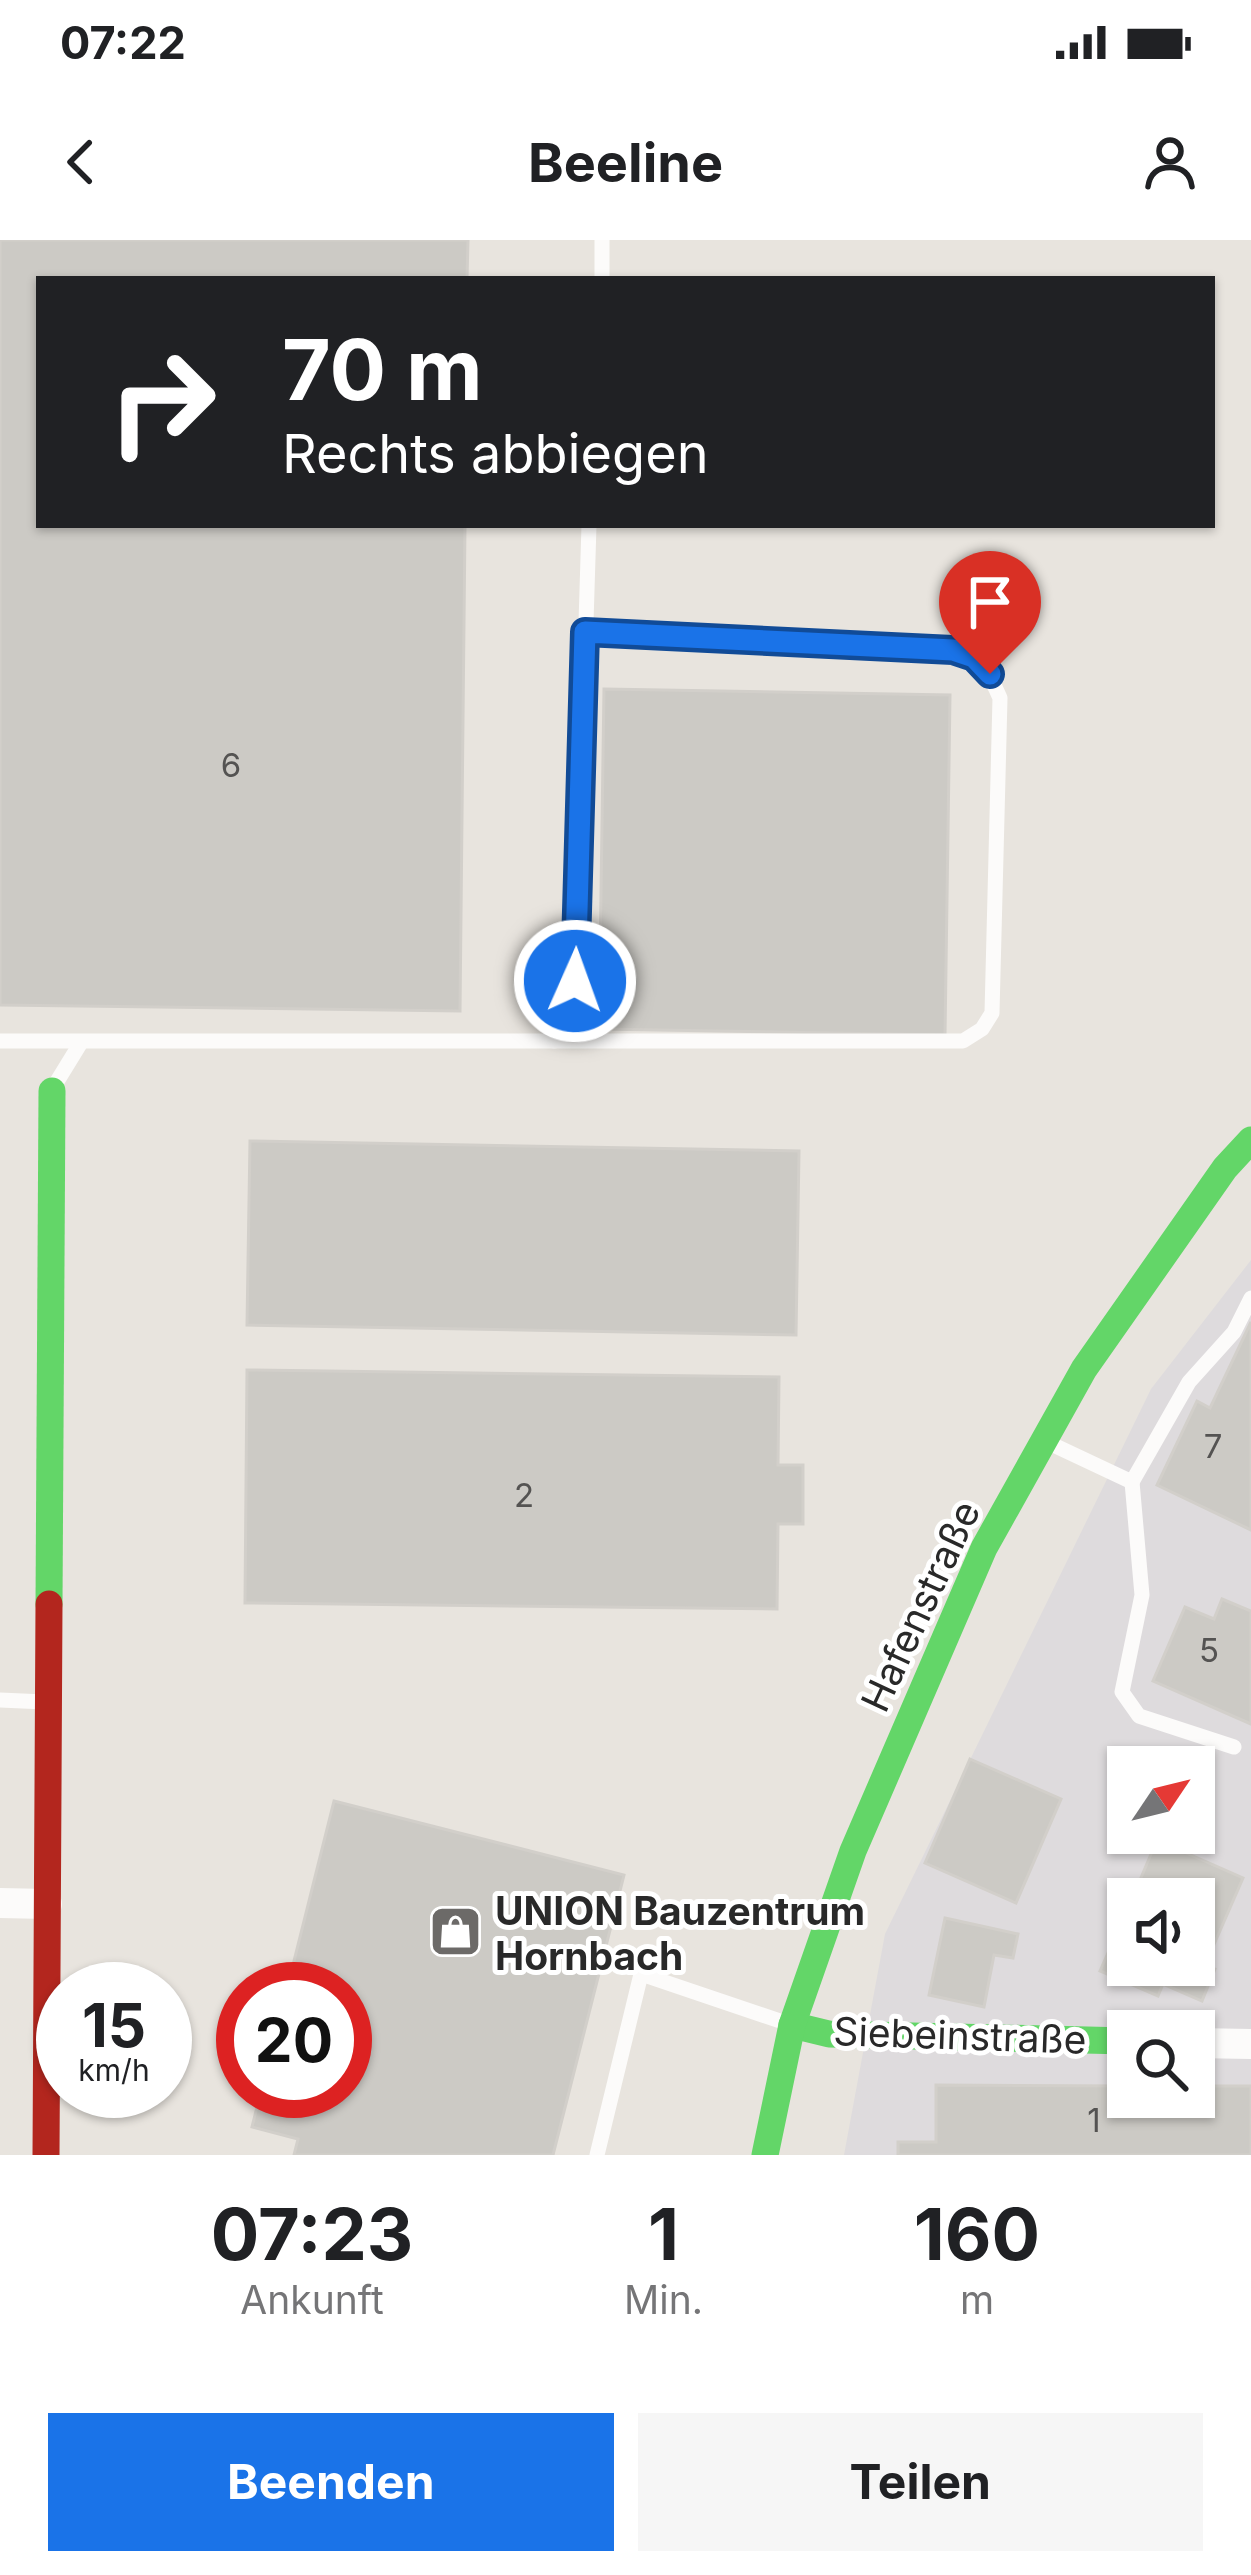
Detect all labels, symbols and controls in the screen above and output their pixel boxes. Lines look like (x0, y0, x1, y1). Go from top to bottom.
text: 07:22 (60, 15, 186, 70)
icon: back (48, 129, 114, 195)
icon: person (1137, 129, 1203, 195)
text: Beeline (528, 130, 723, 195)
text: 70 m (282, 319, 483, 420)
icon: right (84, 324, 240, 480)
text: Rechts abbiegen (282, 421, 709, 486)
pin (939, 551, 1041, 674)
icon: arrive (957, 569, 1023, 635)
house number: 6 (221, 745, 241, 785)
position arrow (512, 918, 638, 1044)
house number: 7 (1204, 1426, 1222, 1466)
house number: 2 (514, 1475, 534, 1515)
street label: Hafenstraße (851, 1493, 989, 1719)
house number: 5 (1199, 1630, 1219, 1670)
north arrow (1107, 1746, 1215, 1854)
map controls (1107, 1746, 1215, 2118)
button: sound (1107, 1878, 1215, 1986)
place label: UNION Bauzentrum Hornbach (495, 1887, 865, 1979)
shop icon: UNION Bauzentrum Hornbach (428, 1904, 484, 1960)
speed limit sign: 20 (216, 1962, 372, 2118)
text: 15 (82, 1989, 146, 2061)
street label: Siebeinstraße (833, 2007, 1087, 2063)
button: search (1107, 2010, 1215, 2118)
text: km/h (78, 2052, 150, 2088)
house number: 1 (1087, 2100, 1101, 2140)
text: 07:23 (211, 2190, 413, 2277)
text: 1 (648, 2190, 679, 2277)
text: 160 (914, 2190, 1040, 2277)
text: Ankunft (240, 2276, 384, 2323)
text: Min. (624, 2276, 703, 2323)
text: m (960, 2276, 994, 2323)
button: Beenden (48, 2413, 614, 2551)
button: Teilen (638, 2413, 1203, 2551)

